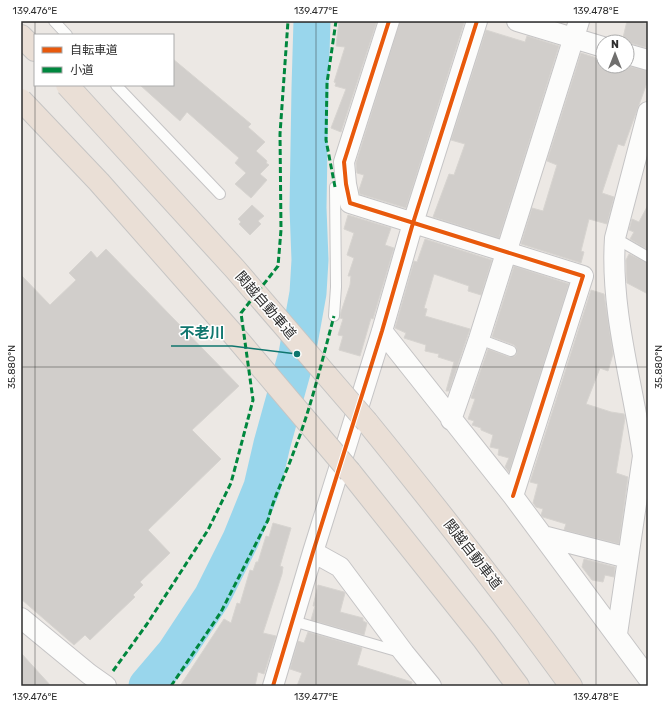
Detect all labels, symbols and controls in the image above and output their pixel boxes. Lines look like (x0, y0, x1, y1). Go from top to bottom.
text: 139.476°E (13, 5, 57, 17)
text: 139.477°E (294, 5, 338, 17)
text: 139.478°E (573, 5, 619, 17)
legend (34, 34, 174, 86)
north arrow (595, 34, 635, 74)
text: N (611, 38, 619, 51)
text: 自転車道 (70, 43, 118, 57)
text: 小道 (70, 63, 94, 77)
street label: 関越自動車道 (232, 268, 300, 343)
callout: 不老川 (171, 319, 232, 346)
text: 不老川 (179, 324, 225, 342)
text: 35.880°N (6, 345, 18, 389)
text: 35.880°N (653, 345, 665, 389)
street label: 関越自動車道 (440, 516, 505, 593)
text: 139.476°E (13, 691, 57, 703)
text: 139.477°E (294, 691, 338, 703)
text: 139.478°E (573, 691, 619, 703)

